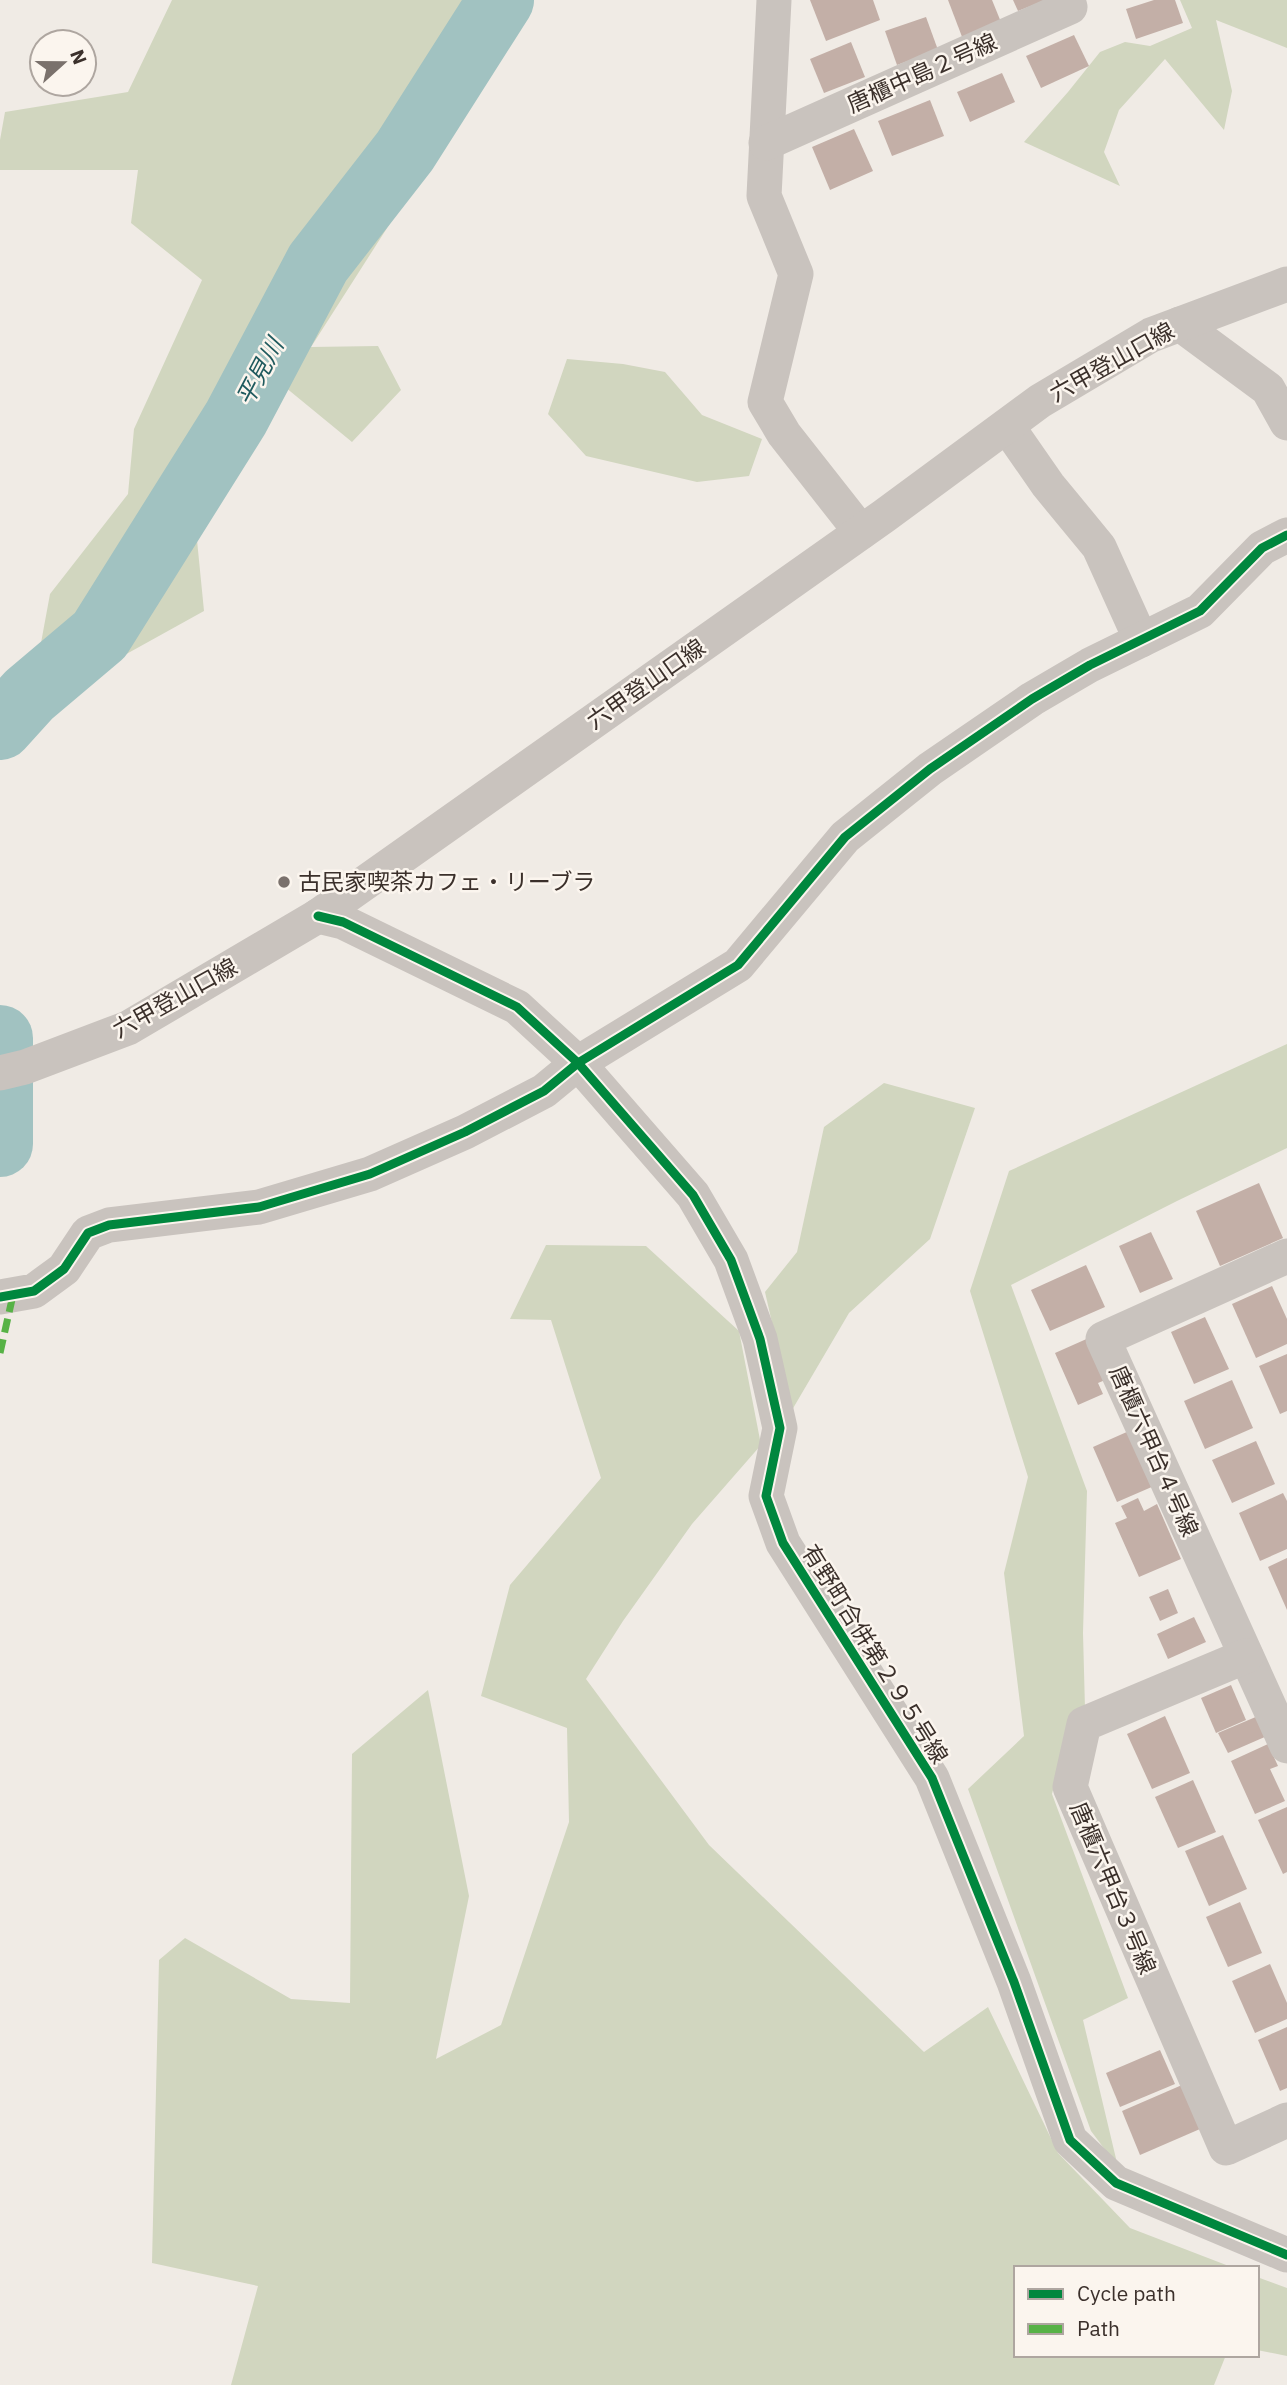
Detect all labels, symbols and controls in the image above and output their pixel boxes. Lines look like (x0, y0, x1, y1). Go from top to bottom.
street label: 唐櫃中島２号線 (842, 26, 1001, 119)
north arrow (28, 28, 98, 98)
text: N (65, 46, 93, 68)
street label: 六甲登山口線 (1044, 315, 1179, 408)
water label: 平見川 (228, 330, 292, 411)
street label: 六甲登山口線 (580, 631, 711, 735)
place label: 古民家喫茶カフェ・リーブラ (298, 866, 596, 896)
marker: 古民家喫茶カフェ・リーブラ (276, 874, 292, 890)
street label: 六甲登山口線 (107, 951, 242, 1044)
street label: 唐櫃六甲台４号線 (1104, 1360, 1206, 1541)
street label: 有野町合併第２９５号線 (796, 1538, 956, 1769)
street label: 唐櫃六甲台３号線 (1064, 1797, 1164, 1978)
legend (1014, 2266, 1259, 2357)
text: Cycle path (1077, 2279, 1176, 2307)
text: Path (1077, 2314, 1120, 2342)

